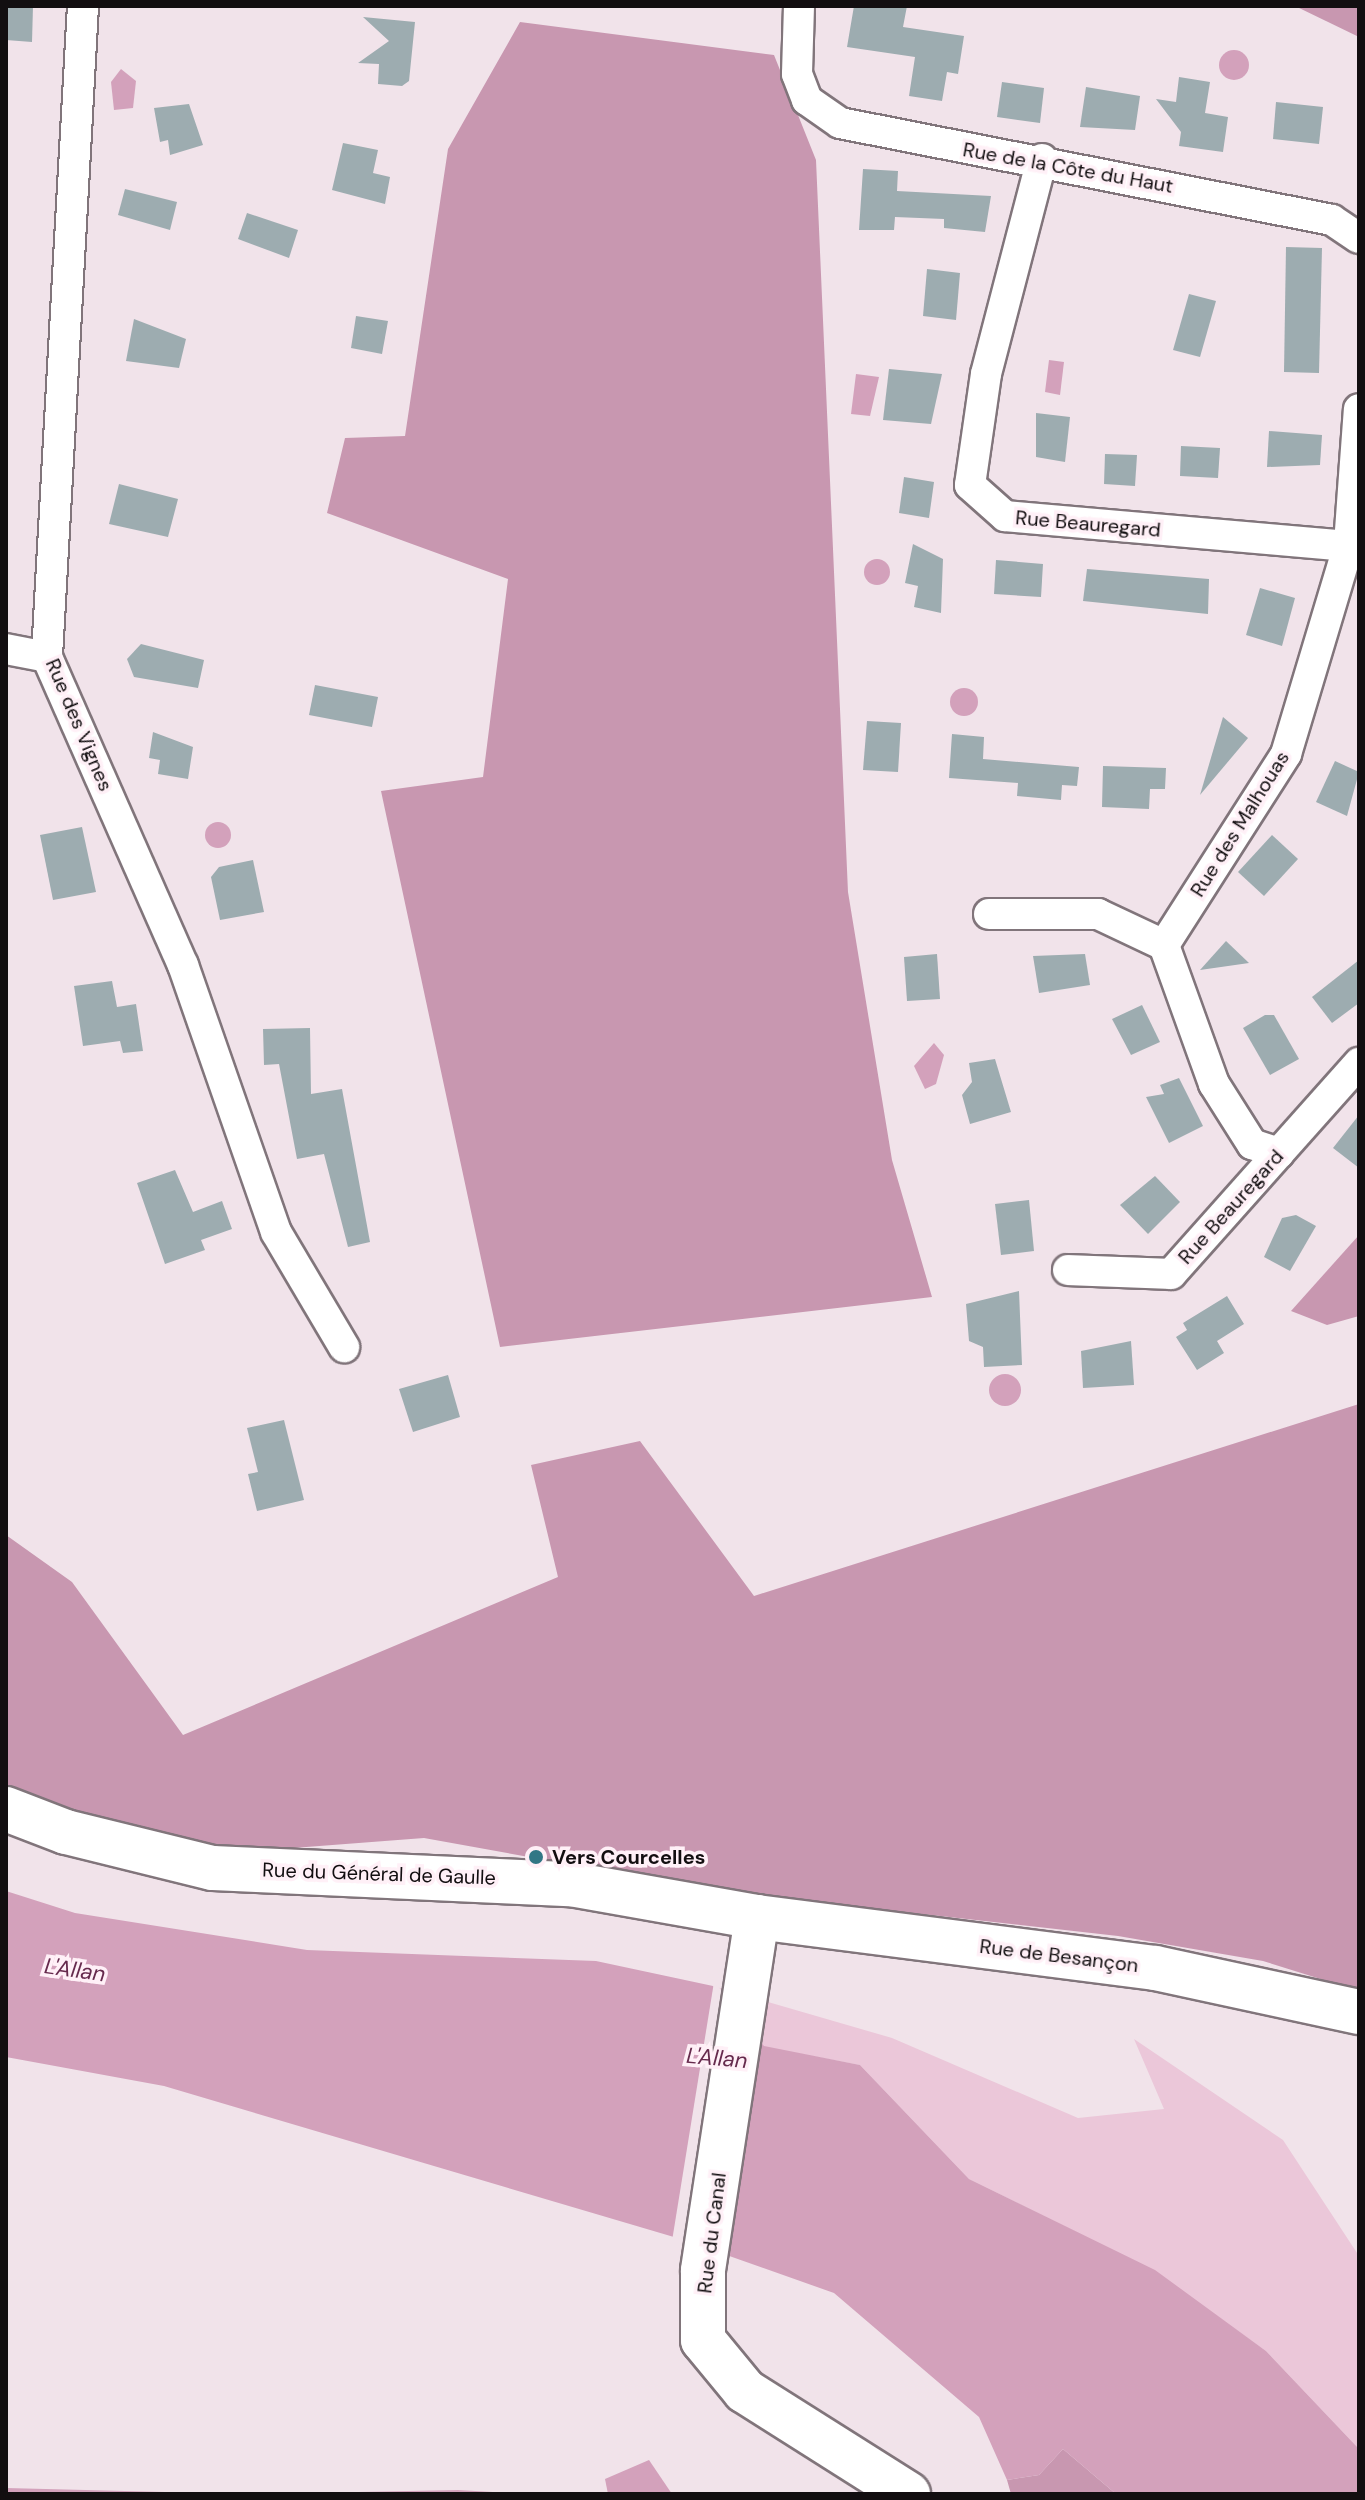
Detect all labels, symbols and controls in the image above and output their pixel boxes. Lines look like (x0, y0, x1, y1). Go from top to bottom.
street label: Rue de la Côte du Haut (961, 138, 1175, 198)
street label: Rue Beauregard (1014, 506, 1162, 542)
street label: Rue des Vignes (40, 655, 118, 795)
street label: Rue des Malhouas (1186, 747, 1294, 901)
street label: Rue Beauregard (1173, 1145, 1289, 1269)
place label: Vers Courcelles (552, 1845, 705, 1869)
marker: Vers Courcelles (527, 1848, 545, 1866)
street label: Rue du Général de Gaulle (262, 1858, 496, 1890)
street label: Rue de Besançon (978, 1934, 1140, 1978)
water label: L'Allan (43, 1953, 107, 1987)
water label: L'Allan (685, 2042, 749, 2074)
street label: Rue du Canal (693, 2171, 731, 2295)

